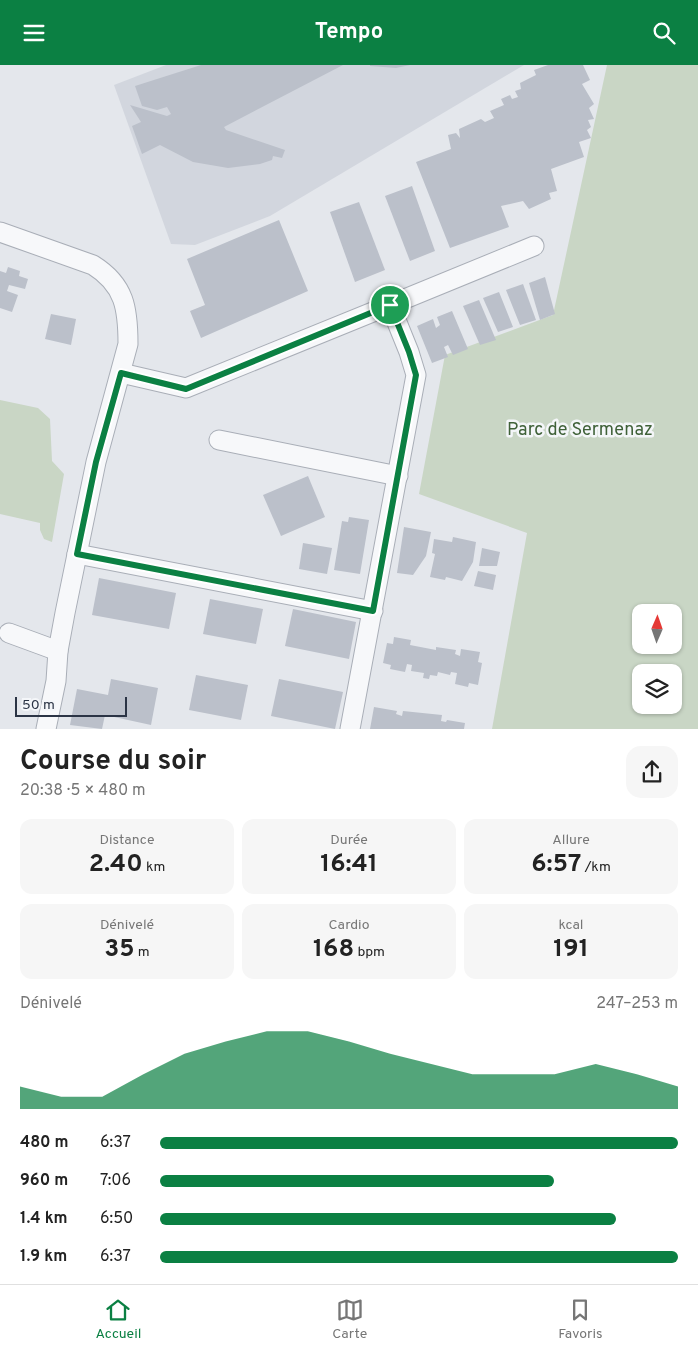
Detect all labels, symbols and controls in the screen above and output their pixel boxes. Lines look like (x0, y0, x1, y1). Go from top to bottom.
icon: menu (20, 19, 48, 47)
text: Tempo (315, 19, 383, 46)
icon: search (650, 19, 678, 47)
pin (369, 284, 411, 326)
icon: arrive (376, 291, 404, 319)
park label: Parc de Sermenaz (507, 419, 653, 442)
north arrow (632, 604, 682, 654)
map controls (632, 604, 682, 714)
button: layers (632, 664, 682, 714)
scale bar (15, 694, 128, 717)
text: 50 m (22, 697, 55, 714)
text: Course du soir (20, 744, 206, 780)
button: share (626, 746, 678, 798)
text: 20:38 · 5 × 480 m (20, 781, 146, 801)
text: Distance (100, 832, 154, 849)
text: Durée (330, 832, 368, 849)
text: Allure (552, 832, 590, 849)
text: 2.40 (89, 849, 143, 881)
text: 16:41 (320, 849, 378, 881)
text: 6:57 (531, 849, 581, 881)
text: km (143, 859, 165, 876)
text: /km (581, 859, 611, 876)
text: Dénivelé (100, 917, 154, 934)
text: Cardio (329, 917, 369, 934)
text: kcal (559, 917, 583, 934)
text: 35 (104, 934, 135, 966)
text: 168 (313, 934, 354, 966)
text: 191 (553, 934, 589, 966)
text: m (135, 944, 150, 961)
text: bpm (354, 944, 385, 961)
text: Dénivelé (20, 994, 82, 1014)
text: 247–253 m (596, 994, 678, 1014)
text: 480 m (20, 1133, 69, 1153)
text: 6:37 (100, 1133, 131, 1153)
text: 960 m (20, 1171, 68, 1191)
text: 7:06 (100, 1171, 131, 1191)
text: 1.4 km (20, 1209, 68, 1229)
text: 6:50 (100, 1209, 133, 1229)
text: 1.9 km (20, 1247, 67, 1267)
text: 6:37 (100, 1247, 131, 1267)
tab: Accueil (95, 1296, 141, 1343)
tab: Carte (332, 1296, 367, 1343)
tab: Favoris (558, 1296, 603, 1343)

